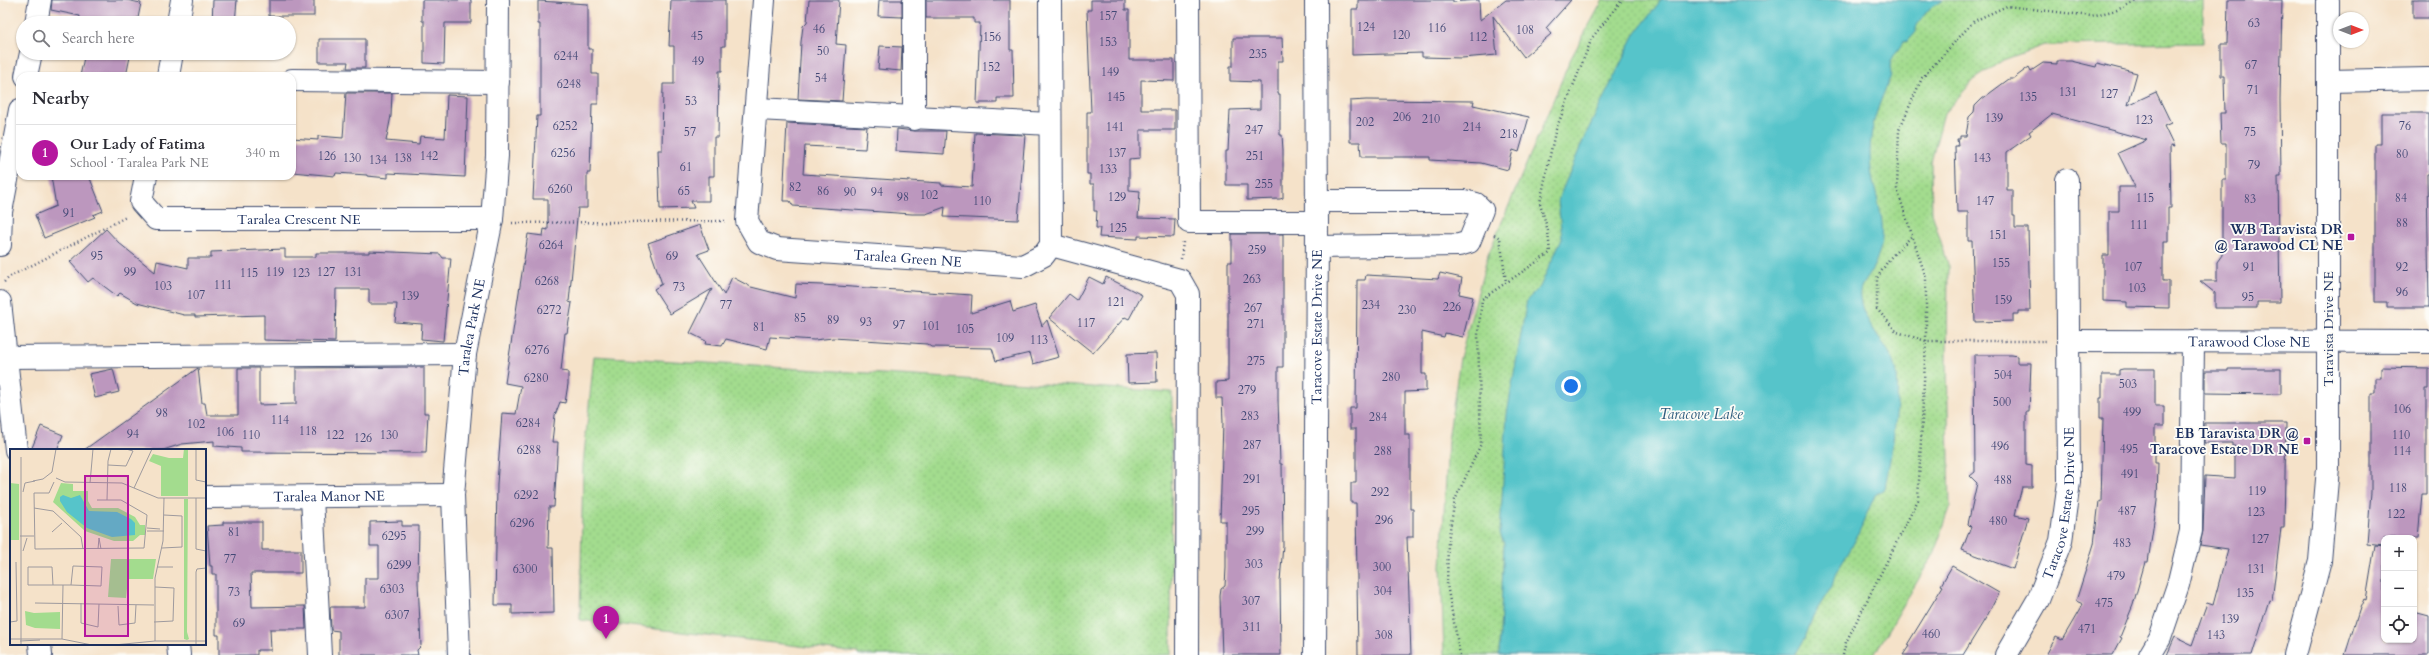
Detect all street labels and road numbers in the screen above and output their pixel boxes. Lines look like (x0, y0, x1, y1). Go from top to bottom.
street label: Taralea Crescent NE (237, 210, 361, 229)
street label: Taralea Green NE (853, 245, 963, 272)
street label: Taracove Estate Drive NE (1307, 249, 1327, 405)
street label: Taravista Drive NE (2319, 271, 2338, 387)
street label: Taralea Park NE (454, 277, 490, 377)
street label: Tarawood Close NE (2188, 332, 2311, 352)
street label: Taracove Estate Drive NE (2038, 426, 2079, 582)
street label: Taralea Manor NE (273, 487, 385, 506)

